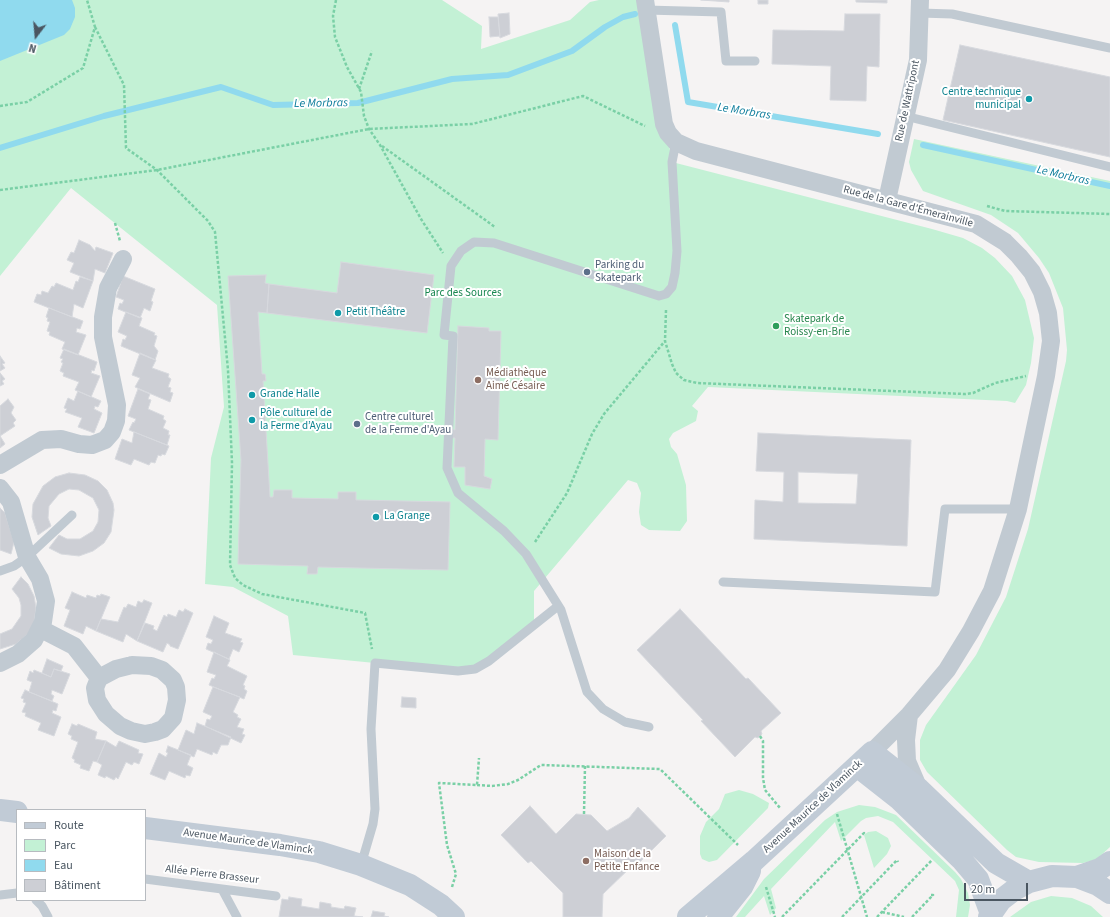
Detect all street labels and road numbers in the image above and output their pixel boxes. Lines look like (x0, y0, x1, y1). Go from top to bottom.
street label: Rue de Wattripont (893, 59, 923, 143)
street label: Rue de la Gare d'Émerainville (842, 183, 974, 231)
street label: Avenue Maurice de Vlaminck (761, 758, 865, 856)
street label: Avenue Maurice de Vlaminck (182, 826, 314, 858)
street label: Allée Pierre Brasseur (164, 863, 260, 887)

